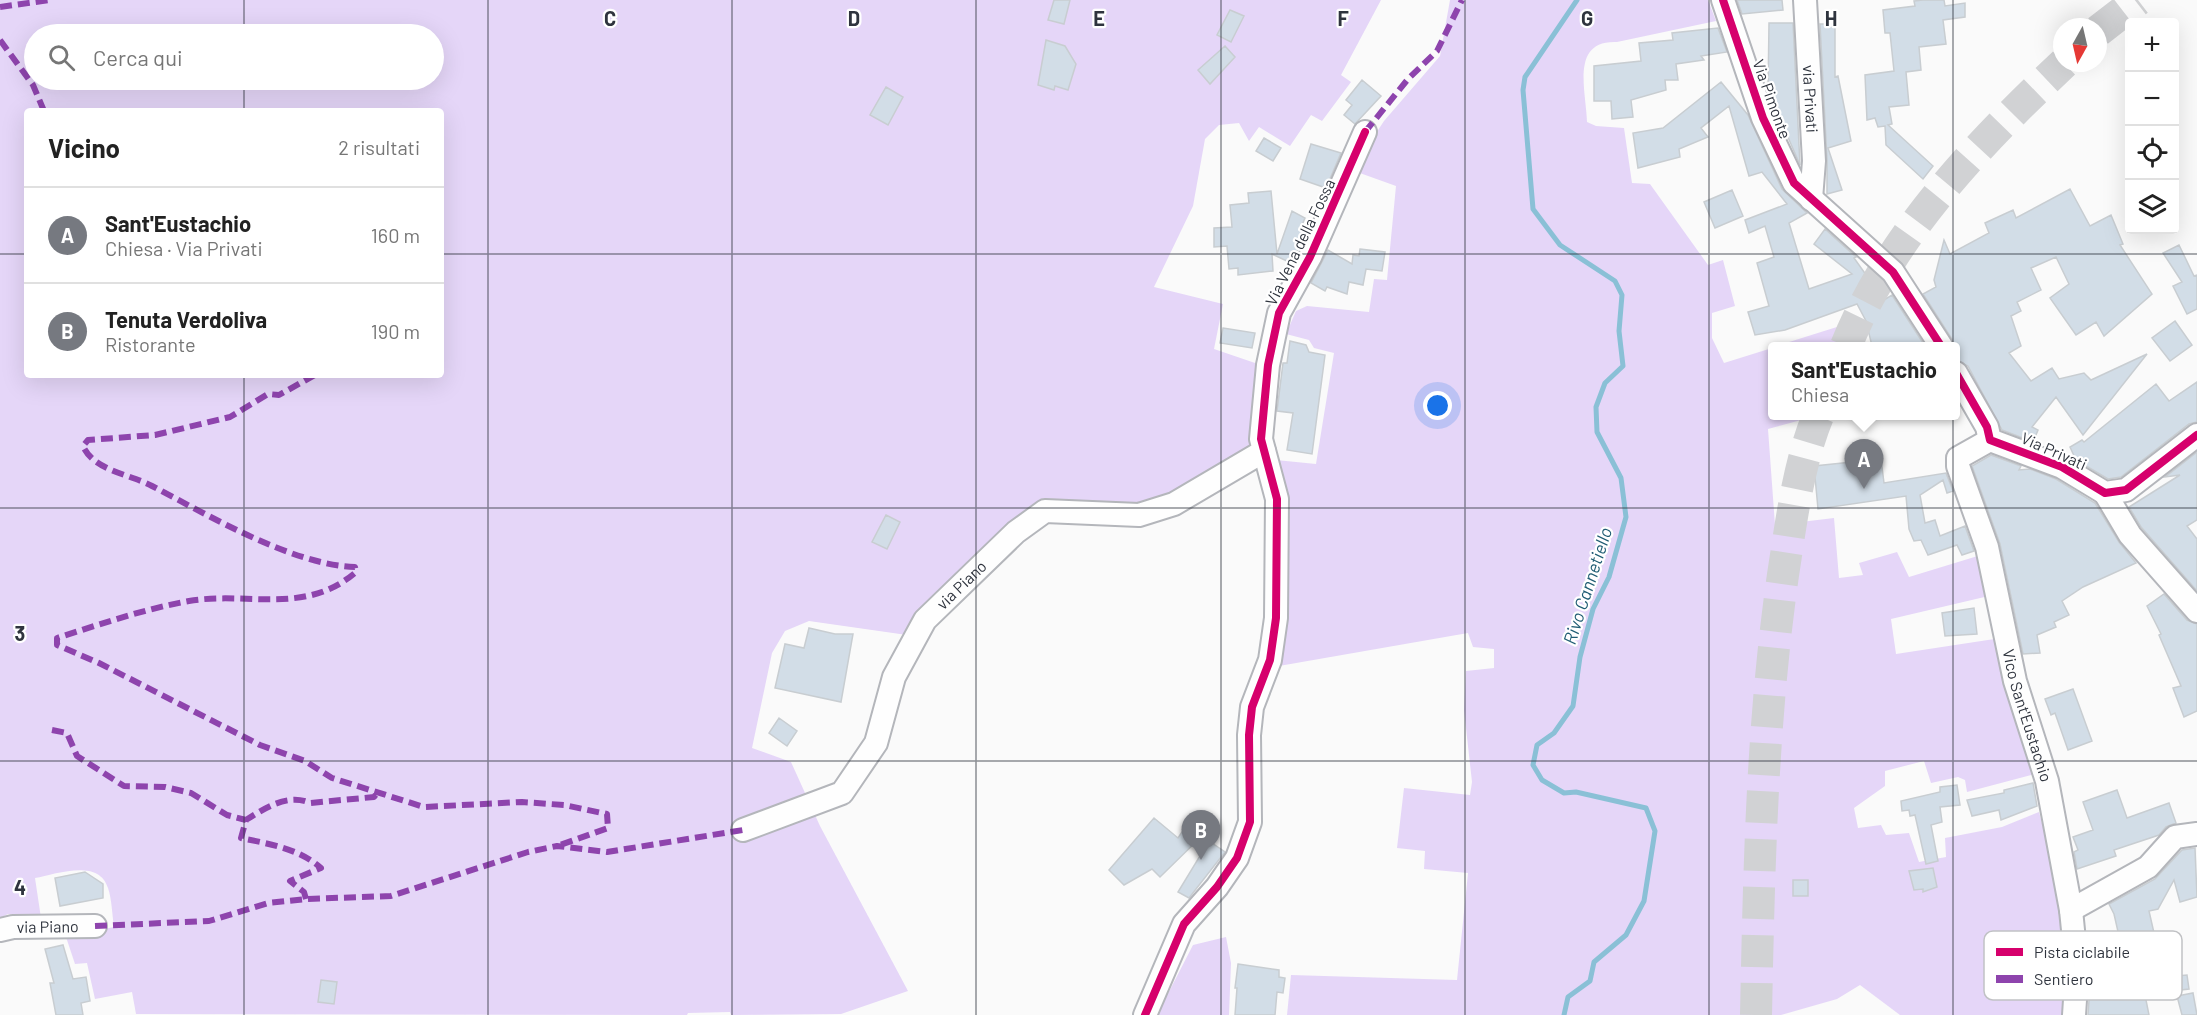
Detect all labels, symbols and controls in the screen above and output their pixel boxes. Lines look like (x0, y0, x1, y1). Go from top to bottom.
text: C (604, 6, 616, 30)
text: D (848, 6, 860, 30)
text: E (1093, 6, 1105, 30)
text: F (1337, 6, 1349, 30)
text: G (1581, 6, 1593, 30)
text: H (1825, 6, 1837, 30)
north arrow (2053, 18, 2107, 72)
map controls (2125, 18, 2179, 234)
button: + (2125, 18, 2179, 72)
search box (24, 24, 444, 90)
icon: search (45, 41, 78, 74)
text: Cerca qui (93, 44, 183, 70)
street label: Via Pimonte (1749, 57, 1796, 141)
street label: via Privati (1800, 64, 1822, 133)
button: − (2125, 72, 2179, 126)
button: locate (2125, 126, 2179, 180)
text: Vicino (48, 132, 120, 163)
text: 2 risultati (338, 135, 420, 159)
street label: Via Vena della Fossa (1261, 175, 1338, 308)
button: layers (2125, 180, 2179, 234)
text: Sant'Eustachio (105, 210, 251, 236)
text: A (61, 223, 74, 247)
text: 160 m (371, 223, 420, 247)
text: Chiesa · Via Privati (105, 236, 263, 260)
text: Tenuta Verdoliva (105, 306, 267, 332)
text: B (61, 319, 74, 343)
text: 190 m (371, 319, 420, 343)
text: Ristorante (105, 332, 196, 356)
popup (1768, 342, 1960, 420)
text: Sant'Eustachio (1791, 356, 1937, 382)
text: Chiesa (1791, 382, 1849, 406)
your location (1423, 391, 1452, 420)
street label: Via Privati (2019, 428, 2090, 473)
pin: A (1844, 440, 1884, 489)
water label: Rivo Cannetiello (1558, 524, 1616, 647)
street label: via Piano (932, 556, 990, 613)
text: 3 (15, 621, 25, 645)
street label: Vico Sant'Eustachio (2000, 647, 2057, 784)
pin: B (1182, 810, 1220, 860)
text: 4 (14, 875, 26, 899)
street label: via Piano (16, 916, 79, 936)
legend (1984, 931, 2182, 1000)
text: Pista ciclabile (2034, 942, 2130, 961)
text: Sentiero (2034, 969, 2093, 988)

